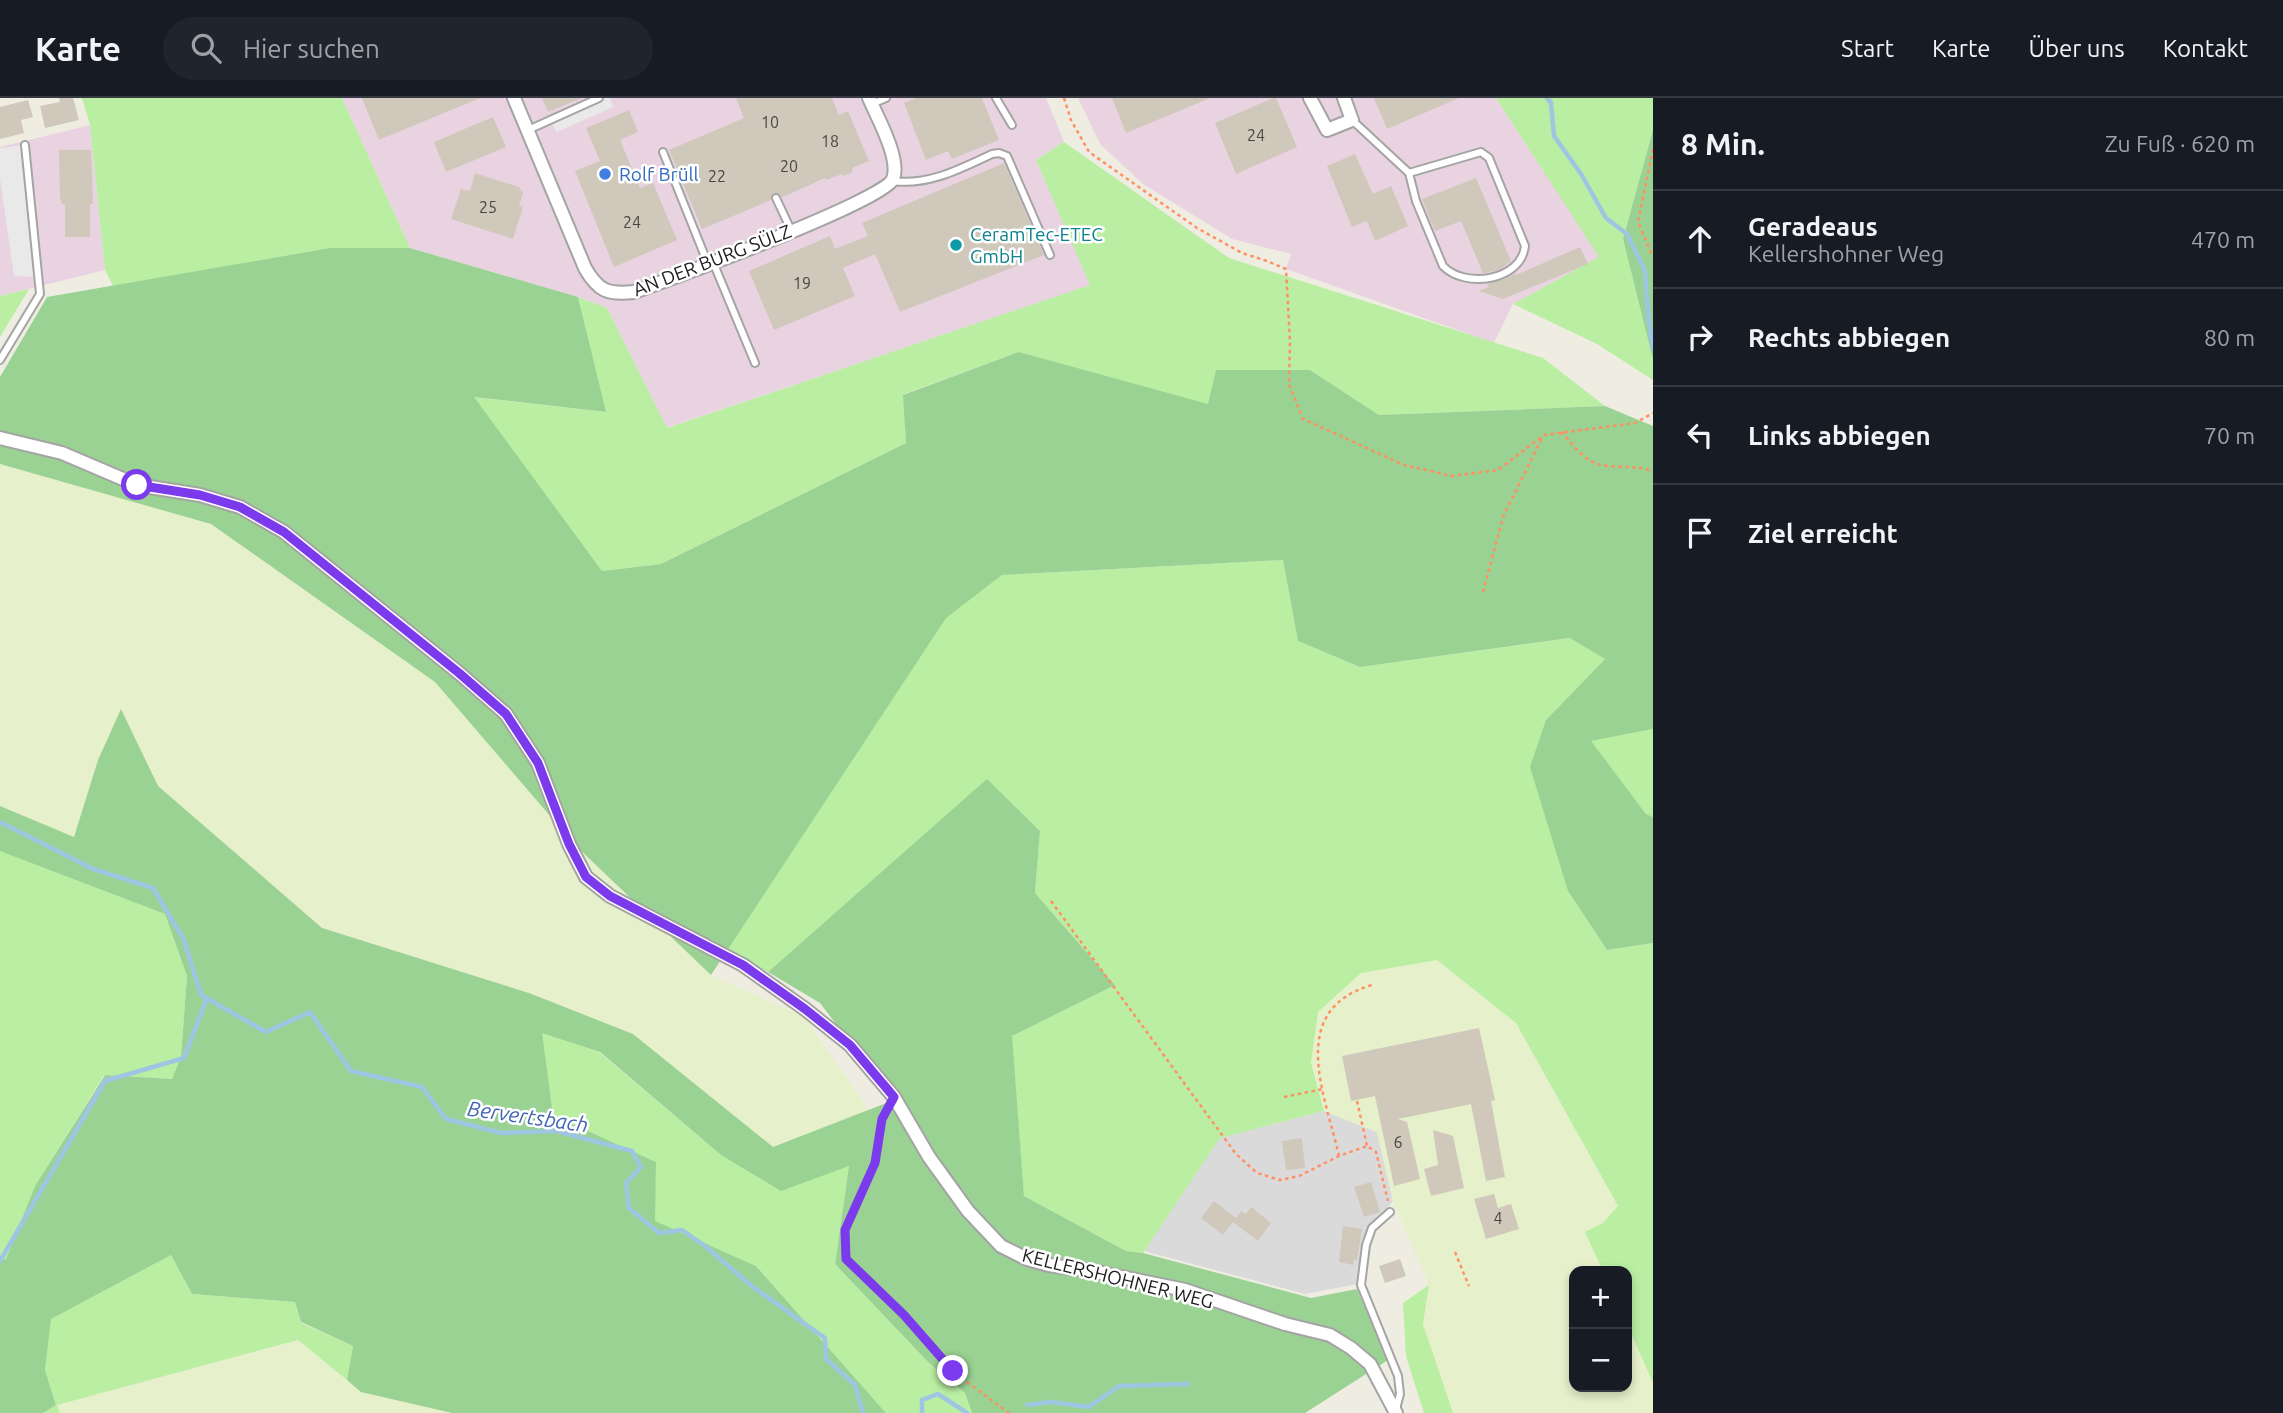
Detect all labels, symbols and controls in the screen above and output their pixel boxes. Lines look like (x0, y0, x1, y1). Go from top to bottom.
search box (163, 17, 653, 80)
icon: search (187, 29, 225, 67)
text: Karte (35, 30, 121, 67)
text: Hier suchen (243, 34, 380, 63)
text: Start (1841, 35, 1894, 62)
text: Karte (1932, 35, 1991, 62)
text: Über uns (2029, 35, 2125, 62)
text: Kontakt (2163, 35, 2248, 62)
house number: 10 (761, 113, 779, 131)
house number: 24 (1247, 126, 1265, 144)
text: 8 Min. (1681, 127, 1765, 161)
text: Zu Fuß · 620 m (2105, 131, 2255, 156)
house number: 18 (821, 132, 839, 150)
house number: 20 (780, 157, 798, 175)
place label: Rolf Brüll (619, 163, 699, 185)
marker: Rolf Brüll (597, 166, 613, 182)
house number: 22 (708, 167, 726, 185)
house number: 25 (479, 198, 497, 216)
text: Geradeaus (1748, 212, 1878, 241)
house number: 24 (623, 213, 641, 231)
street label: AN DER BURG SÜLZ (630, 220, 795, 300)
icon: ahead (1681, 220, 1719, 258)
place label: CeramTec-ETEC GmbH (970, 223, 1103, 267)
text: 470 m (2191, 227, 2255, 252)
marker: CeramTec-ETEC GmbH (948, 237, 964, 253)
text: Kellershohner Weg (1748, 241, 1944, 266)
house number: 19 (793, 274, 811, 292)
icon: right (1681, 318, 1719, 356)
text: Rechts abbiegen (1748, 323, 1950, 352)
text: 80 m (2204, 325, 2255, 350)
icon: left (1681, 416, 1719, 454)
text: Links abbiegen (1748, 421, 1931, 450)
text: 70 m (2204, 423, 2255, 448)
route start (121, 469, 152, 500)
icon: arrive (1681, 514, 1719, 552)
text: Ziel erreicht (1748, 519, 1898, 548)
water label: Bervertsbach (466, 1096, 590, 1136)
house number: 6 (1393, 1133, 1403, 1151)
house number: 4 (1493, 1209, 1503, 1227)
street label: KELLERSHOHNER WEG (1020, 1244, 1216, 1312)
map controls (1569, 1266, 1632, 1392)
button: + (1569, 1266, 1632, 1329)
button: − (1569, 1329, 1632, 1392)
route end (937, 1355, 968, 1386)

